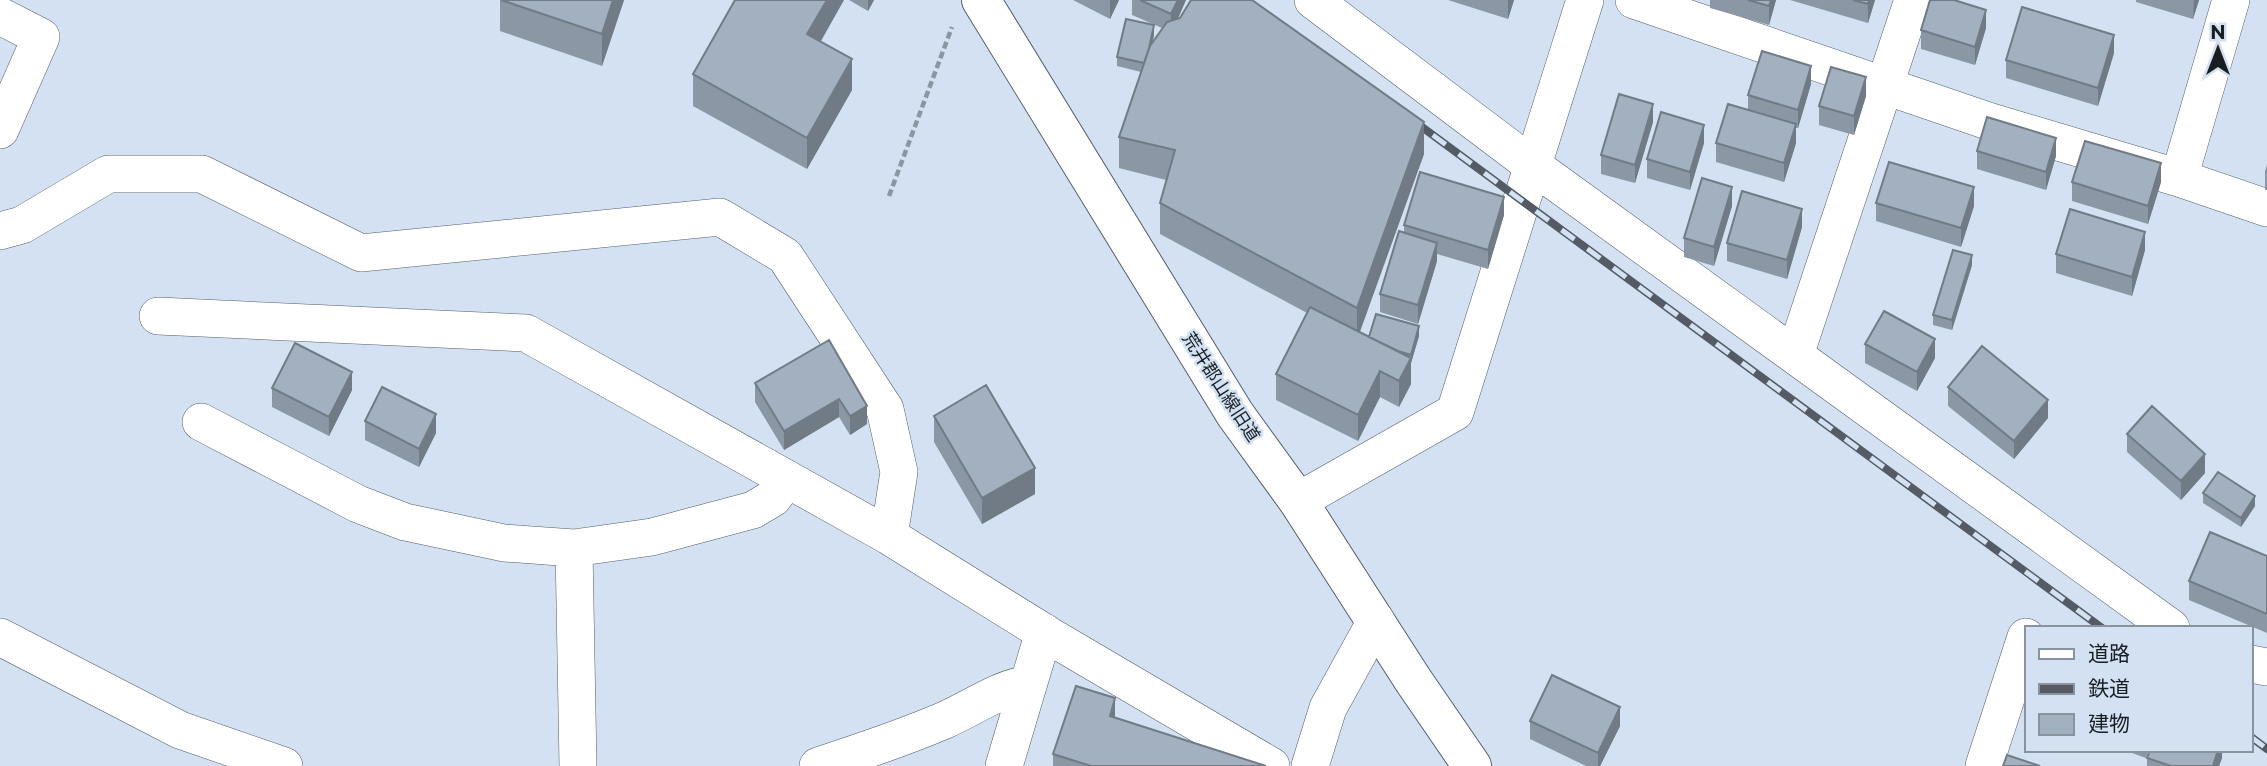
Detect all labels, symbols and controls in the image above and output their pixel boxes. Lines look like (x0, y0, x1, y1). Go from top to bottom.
north arrow (2183, 14, 2253, 84)
text: N (2210, 21, 2226, 44)
street label: 荒井郡山線旧道 (1177, 328, 1265, 446)
legend (2025, 626, 2253, 752)
text: 道路 (2088, 641, 2130, 666)
text: 鉄道 (2088, 676, 2130, 701)
text: 建物 (2088, 711, 2130, 736)

